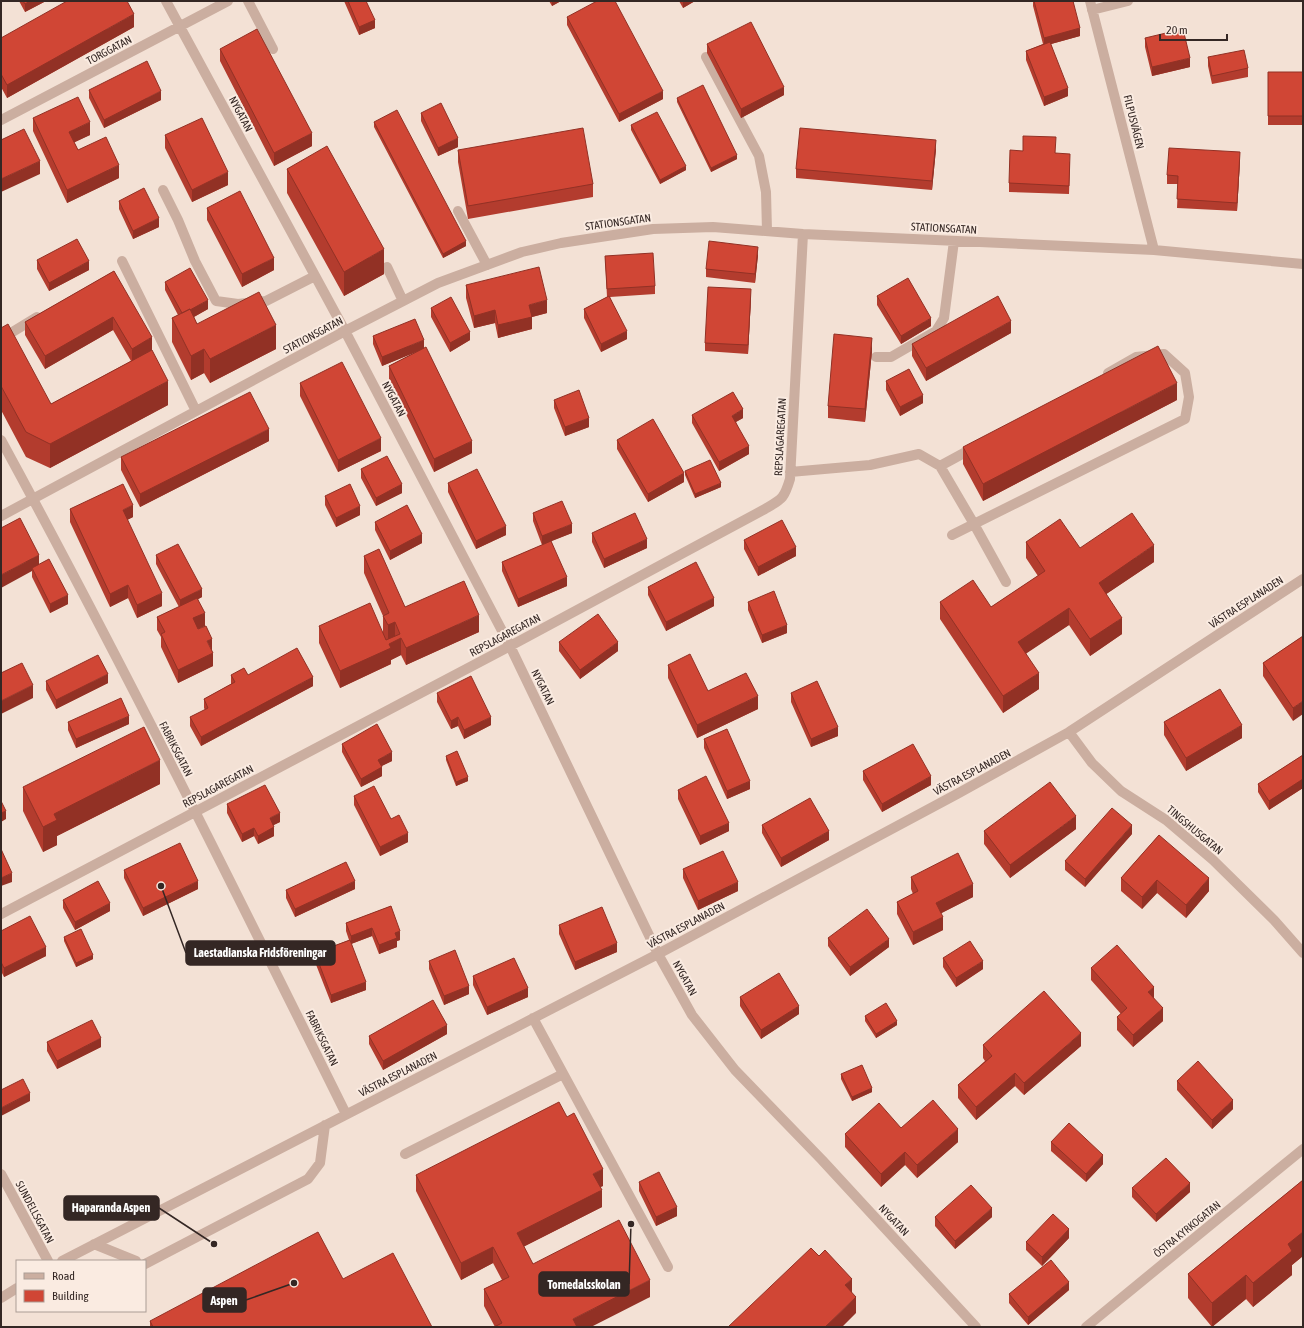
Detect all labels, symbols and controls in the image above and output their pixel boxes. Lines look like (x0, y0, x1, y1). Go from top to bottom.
scale bar (1160, 16, 1227, 42)
text: 20 m (1166, 23, 1188, 37)
street label: TORGGATAN (84, 33, 134, 67)
street label: NYGATAN (227, 94, 255, 134)
street label: FILPUSVÄGEN (1121, 94, 1147, 150)
street label: STATIONSGATAN (584, 211, 652, 233)
street label: STATIONSGATAN (911, 220, 977, 236)
street label: STATIONSGATAN (281, 314, 345, 356)
street label: NYGATAN (380, 379, 408, 419)
street label: REPSLAGAREGATAN (772, 398, 788, 476)
street label: VÄSTRA ESPLANADEN (1207, 574, 1285, 630)
street label: REPSLAGAREGATAN (468, 611, 542, 659)
street label: NYGATAN (529, 667, 557, 707)
street label: FABRIKSGATAN (157, 719, 195, 779)
street label: VÄSTRA ESPLANADEN (931, 747, 1013, 797)
street label: REPSLAGAREGATAN (181, 762, 255, 810)
street label: TINGSHUSGATAN (1165, 803, 1225, 857)
street label: VÄSTRA ESPLANADEN (645, 900, 727, 950)
callout: Laestadianska Fridsföreningar (186, 941, 335, 965)
text: Laestadianska Fridsföreningar (194, 946, 327, 960)
street label: NYGATAN (671, 958, 699, 998)
street label: FABRIKSGATAN (303, 1008, 341, 1068)
street label: VÄSTRA ESPLANADEN (357, 1049, 439, 1099)
street label: SUNDELLSGATAN (14, 1179, 56, 1245)
callout: Haparanda Aspen (64, 1196, 159, 1220)
street label: ÖSTRA KYRKOGATAN (1151, 1198, 1223, 1260)
text: Haparanda Aspen (72, 1201, 150, 1215)
street label: NYGATAN (877, 1202, 911, 1238)
legend (16, 1260, 146, 1312)
text: Road (52, 1269, 75, 1283)
callout: Tornedalsskolan (539, 1272, 629, 1296)
text: Tornedalsskolan (547, 1278, 621, 1292)
callout: Aspen (203, 1288, 246, 1312)
text: Building (52, 1289, 90, 1303)
text: Aspen (209, 1294, 238, 1308)

